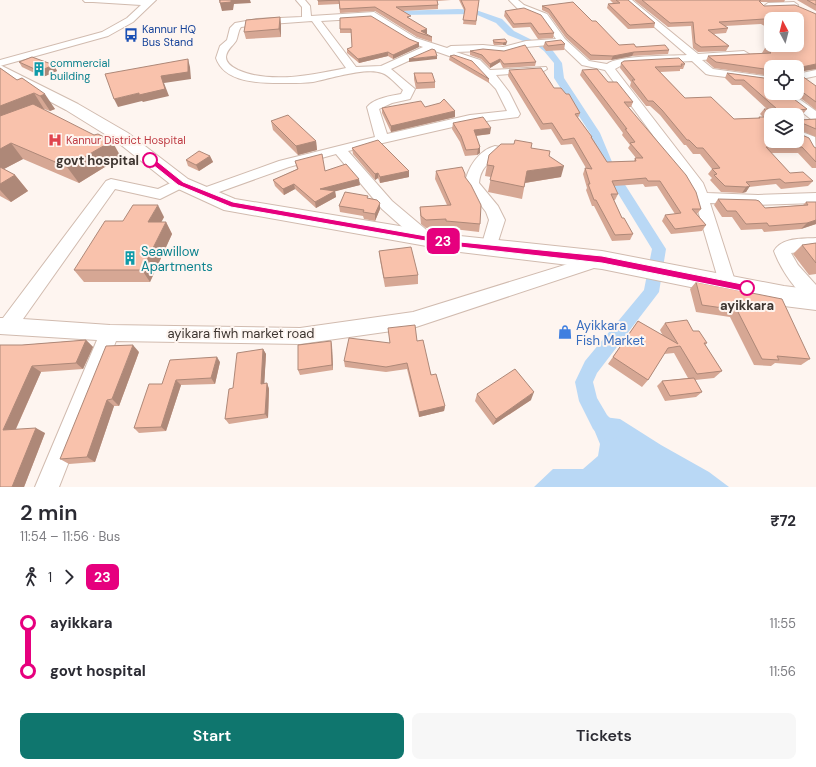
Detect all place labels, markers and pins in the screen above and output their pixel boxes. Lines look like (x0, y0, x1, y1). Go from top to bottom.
place label: Kannur HQ Bus Stand (142, 22, 196, 49)
bus stop icon: Kannur HQ Bus Stand (123, 27, 139, 43)
place label: commercial building (50, 56, 110, 83)
building icon: commercial building (31, 61, 47, 77)
hospital icon: Kannur District Hospital (47, 132, 63, 148)
place label: Kannur District Hospital (66, 133, 186, 147)
place label: govt hospital (56, 152, 139, 169)
marker: govt hospital (142, 152, 158, 168)
place label: Seawillow Apartments (141, 243, 213, 275)
building icon: Seawillow Apartments (122, 250, 138, 266)
marker: ayikkara (739, 280, 755, 296)
place label: ayikkara (720, 297, 774, 314)
place label: Ayikkara Fish Market (576, 317, 645, 349)
shop icon: Ayikkara Fish Market (557, 324, 573, 340)

